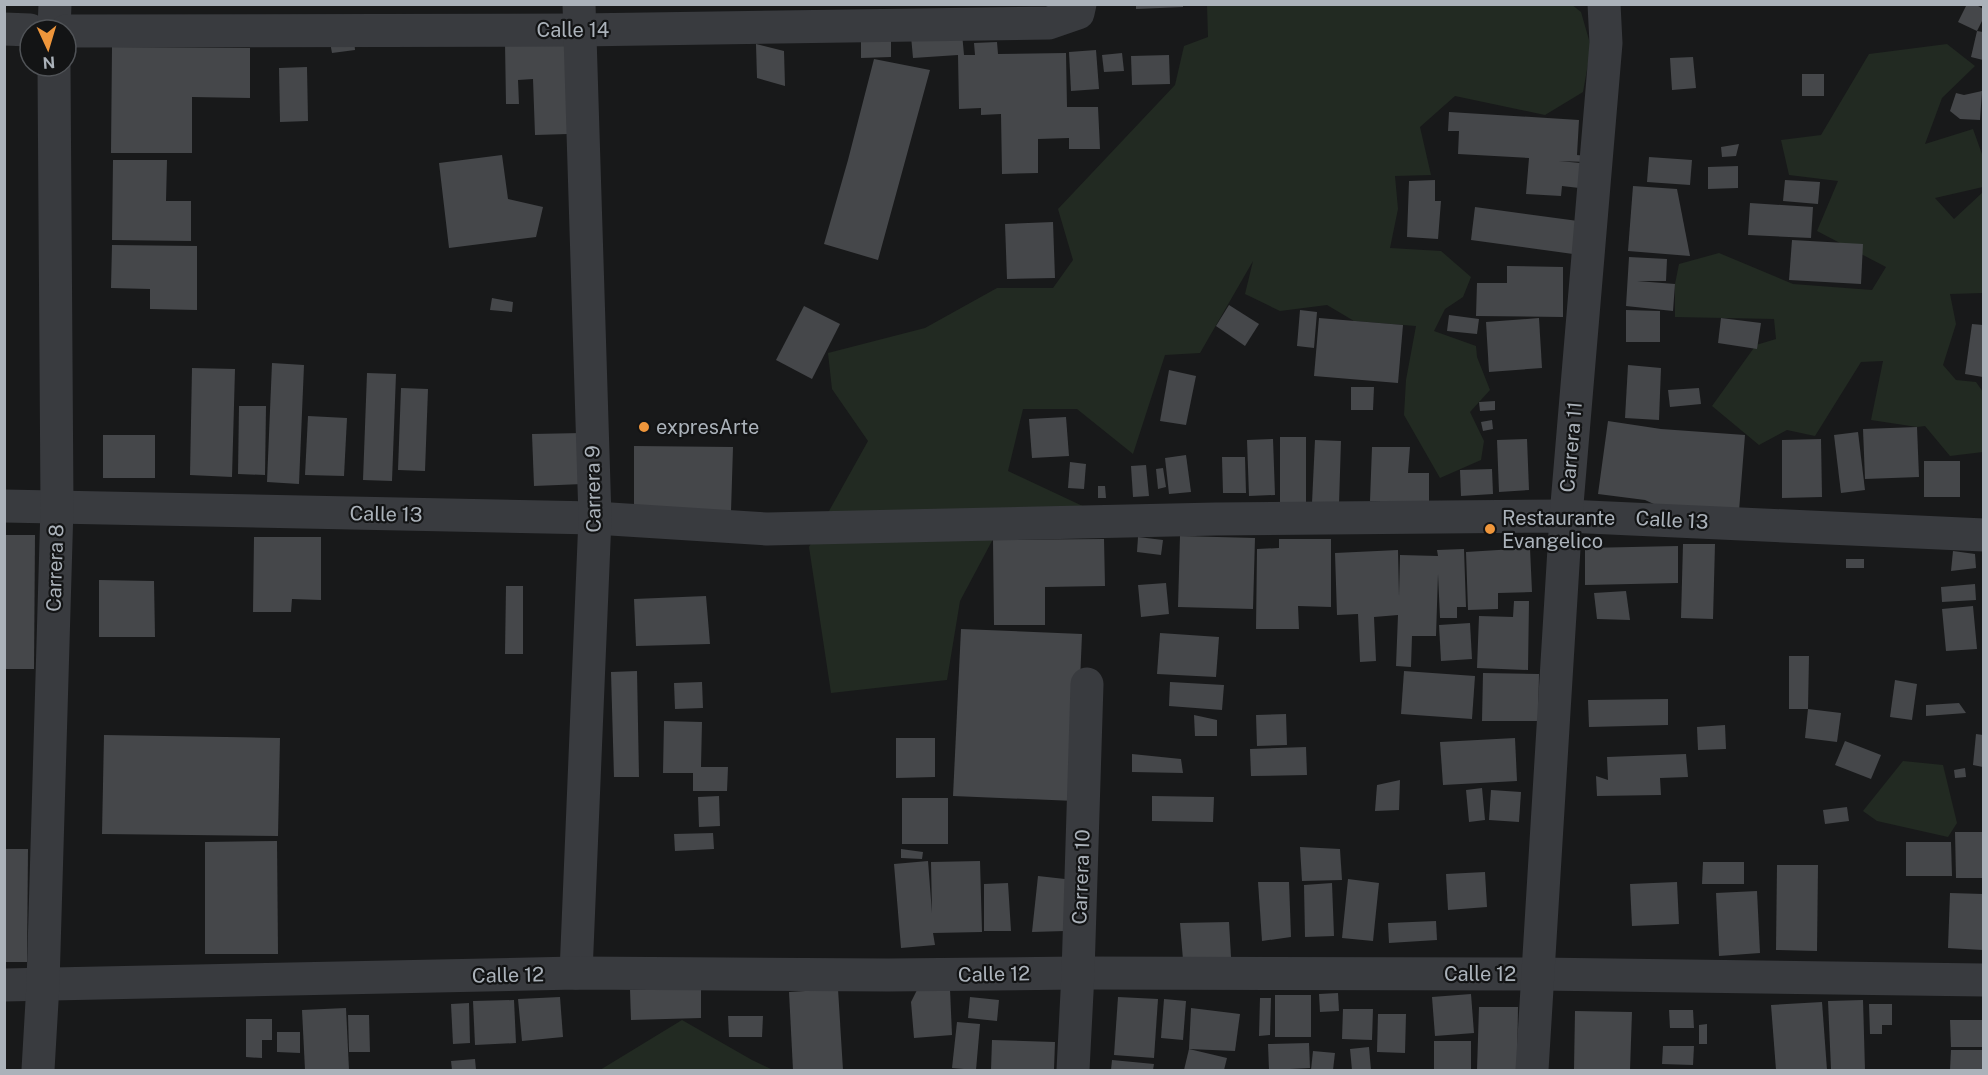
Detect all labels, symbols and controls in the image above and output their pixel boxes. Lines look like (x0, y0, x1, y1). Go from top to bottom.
north arrow (18, 18, 78, 78)
street label: Calle 14 (537, 18, 609, 42)
text: N (42, 53, 56, 72)
street label: Carrera 11 (1555, 401, 1587, 493)
place label: expresArte (656, 415, 759, 439)
marker: expresArte (637, 420, 651, 434)
street label: Carrera 9 (580, 445, 606, 533)
street label: Calle 13 (349, 501, 423, 527)
place label: Restaurante Evangelico (1502, 506, 1615, 553)
street label: Calle 13 (1635, 506, 1709, 534)
marker: Restaurante Evangelico (1483, 522, 1497, 536)
street label: Carrera 8 (41, 524, 69, 612)
street label: Carrera 10 (1067, 829, 1095, 925)
street label: Calle 12 (958, 961, 1030, 987)
street label: Calle 12 (472, 962, 544, 988)
street label: Calle 12 (1444, 962, 1516, 986)

